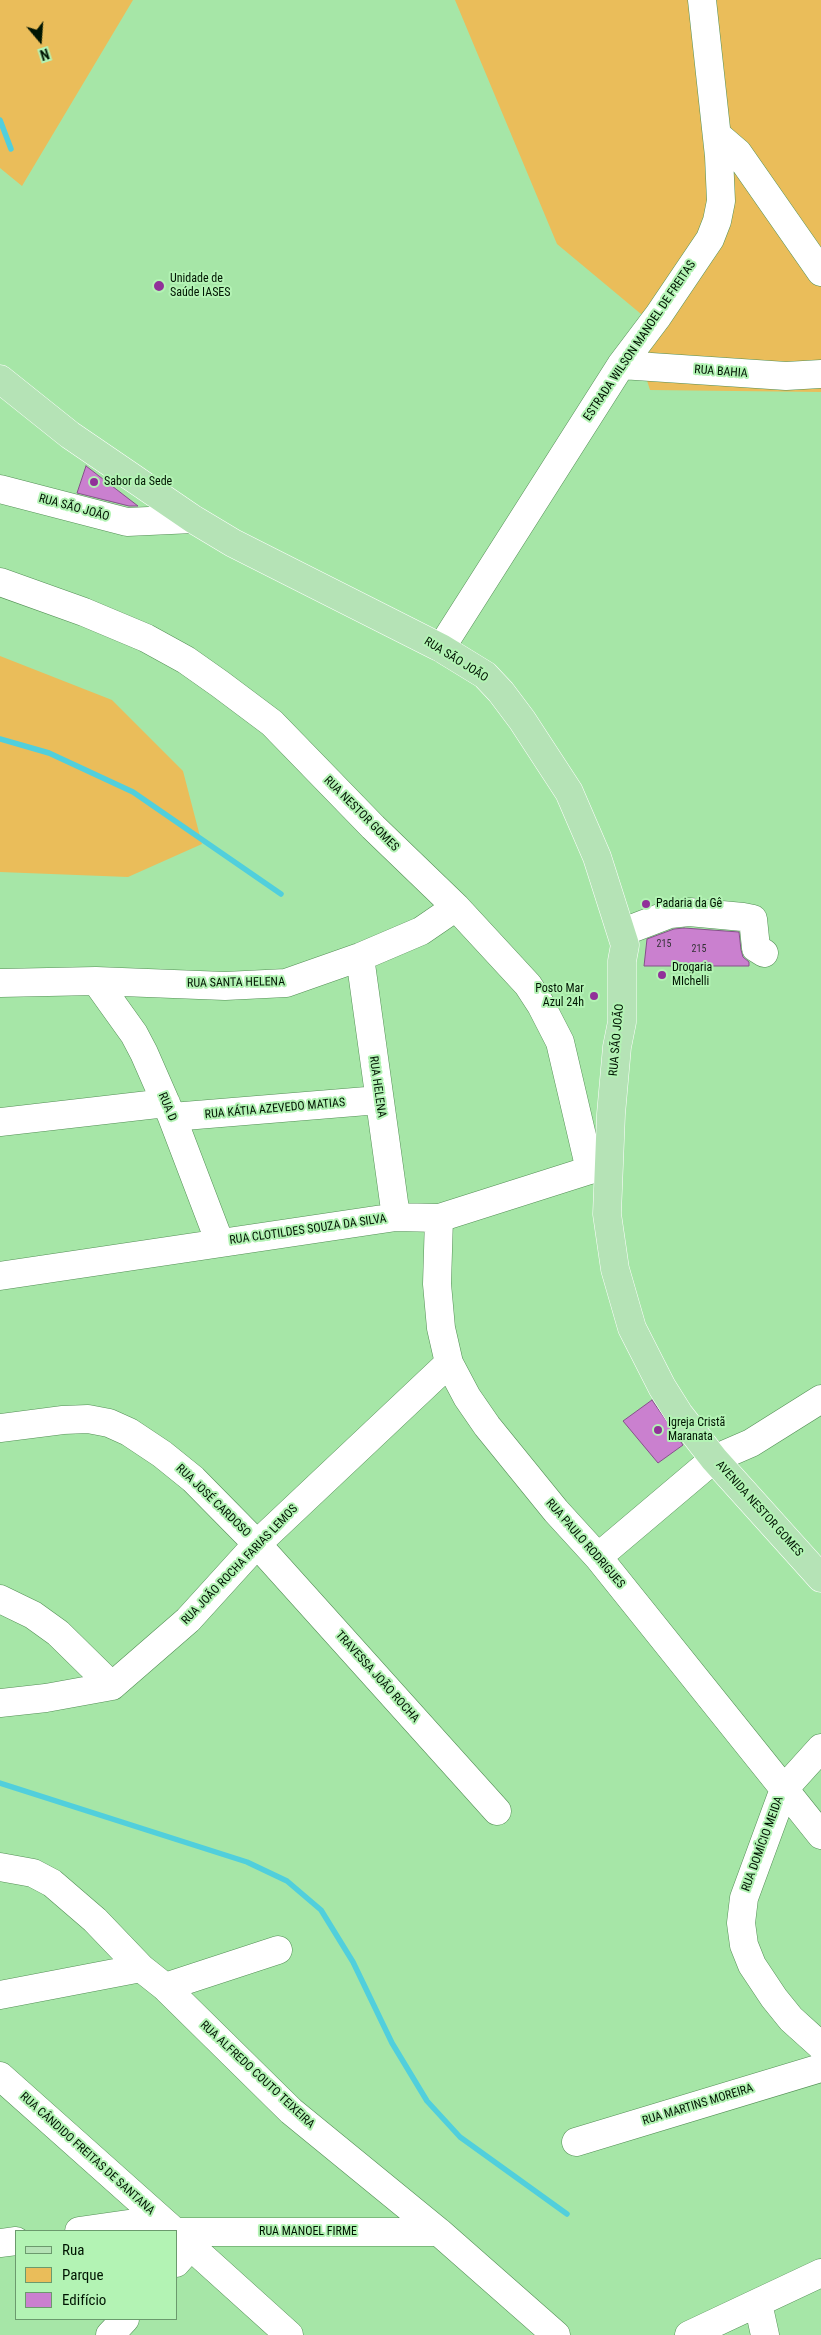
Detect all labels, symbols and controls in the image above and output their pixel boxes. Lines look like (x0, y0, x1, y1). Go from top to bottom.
north arrow (15, 15, 65, 65)
text: N (38, 45, 51, 63)
street label: ESTRADA WILSON MANOEL DE FREITAS (581, 258, 699, 424)
place label: Unidade de Saúde IASES (170, 272, 231, 300)
marker: Unidade de Saúde IASES (152, 279, 166, 293)
street label: RUA BAHIA (694, 363, 748, 381)
place label: Sabor da Sede (104, 475, 172, 489)
marker: Sabor da Sede (88, 476, 100, 488)
street label: RUA SÃO JOÃO (37, 492, 111, 524)
street label: RUA SÃO JOÃO (421, 635, 491, 685)
street label: RUA NESTOR GOMES (320, 773, 402, 855)
place label: Padaria da Gê (656, 897, 722, 911)
marker: Padaria da Gê (640, 898, 652, 910)
house number: 215 (657, 938, 671, 950)
house number: 215 (692, 943, 706, 955)
place label: Drogaria MIchelli (672, 961, 712, 989)
marker: Drogaria MIchelli (656, 969, 668, 981)
street label: RUA SANTA HELENA (187, 975, 285, 991)
place label: Posto Mar Azul 24h (535, 982, 584, 1010)
marker: Posto Mar Azul 24h (588, 990, 600, 1002)
street label: RUA SÃO JOÃO (607, 1003, 627, 1077)
street label: RUA HELENA (366, 1055, 388, 1119)
street label: RUA D (155, 1091, 179, 1123)
street label: RUA KÁTIA AZEVEDO MATIAS (204, 1096, 346, 1122)
street label: RUA CLOTILDES SOUZA DA SILVA (229, 1212, 387, 1248)
place label: Igreja Cristã Maranata (668, 1416, 725, 1444)
marker: Igreja Cristã Maranata (652, 1424, 664, 1436)
street label: AVENIDA NESTOR GOMES (712, 1458, 806, 1560)
street label: RUA JOSÉ CARDOSO (173, 1462, 253, 1540)
street label: RUA PAULO RODRIGUES (542, 1497, 628, 1591)
street label: RUA JOÃO ROCHA FARIAS LEMOS (179, 1502, 301, 1628)
street label: TRAVESSA JOÃO ROCHA (332, 1628, 422, 1726)
street label: RUA DOMÍCIO MEIDA (739, 1794, 787, 1894)
street label: RUA ALFREDO COUTO TEIXEIRA (197, 2018, 317, 2132)
street label: RUA MARTINS MOREIRA (641, 2081, 755, 2129)
street label: RUA CÂNDIDO FREITAS DE SANTANA (17, 2090, 157, 2218)
street label: RUA MANOEL FIRME (259, 2225, 357, 2239)
legend (15, 2230, 178, 2320)
text: Rua (62, 2241, 84, 2259)
text: Parque (62, 2266, 104, 2284)
text: Edifício (62, 2291, 106, 2309)

